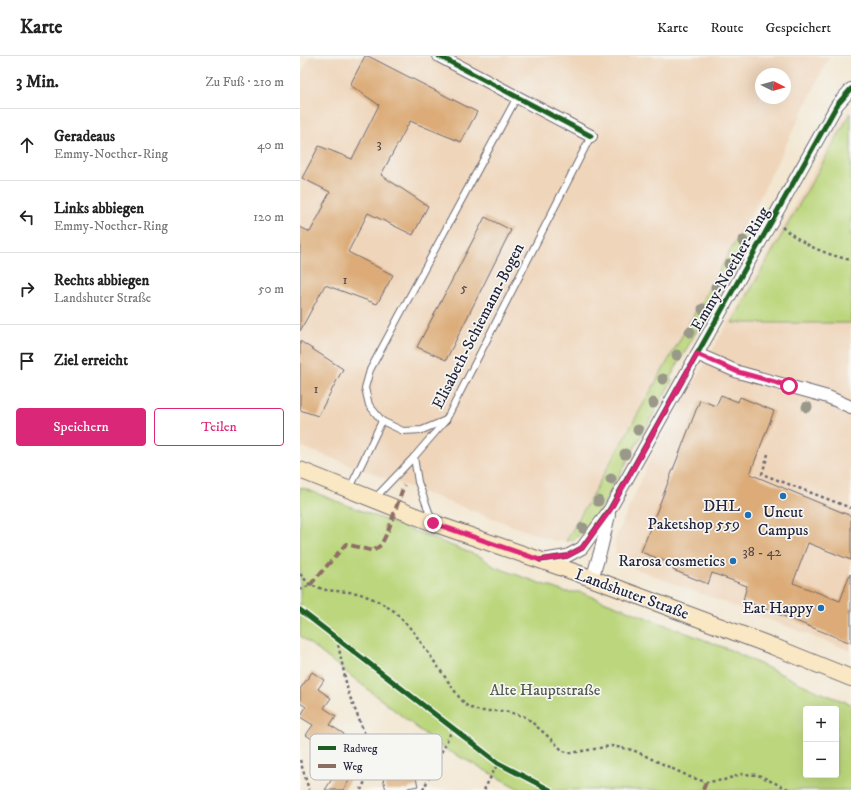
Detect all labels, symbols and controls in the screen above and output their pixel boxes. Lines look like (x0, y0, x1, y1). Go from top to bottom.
text: Karte (20, 16, 62, 39)
text: Karte (657, 19, 688, 37)
text: Route (710, 19, 743, 37)
text: Gespeichert (765, 19, 831, 37)
north arrow (755, 68, 791, 104)
text: 3 Min. (16, 71, 59, 93)
text: Zu Fuß · 210 m (205, 74, 284, 90)
text: Geradeaus (54, 127, 115, 146)
icon: ahead (16, 134, 38, 156)
house number: 3 (376, 135, 382, 153)
text: 40 m (257, 137, 284, 153)
text: Emmy-Noether-Ring (54, 146, 168, 162)
text: Links abbiegen (54, 199, 144, 218)
street label: Emmy-Noether-Ring (686, 203, 774, 335)
icon: left (16, 206, 38, 228)
text: 120 m (253, 209, 284, 225)
text: Emmy-Noether-Ring (54, 218, 168, 234)
street label: Elisabeth-Schiemann-Bogen (427, 239, 529, 412)
text: Rechts abbiegen (54, 271, 149, 290)
house number: 1 (342, 271, 348, 289)
icon: right (16, 278, 38, 300)
house number: 5 (461, 279, 468, 297)
text: 50 m (258, 281, 284, 297)
text: Landshuter Straße (54, 290, 151, 306)
icon: arrive (16, 350, 38, 372)
text: Ziel erreicht (54, 351, 128, 370)
route start (780, 377, 798, 395)
house number: 1 (313, 380, 319, 398)
button: Speichern (16, 408, 146, 446)
button: Teilen (154, 408, 284, 446)
marker: Uncut Campus (778, 491, 788, 501)
place label: DHL Paketshop 559 (648, 496, 740, 534)
place label: Uncut Campus (758, 502, 808, 540)
marker: DHL Paketshop 559 (743, 510, 753, 520)
route end (424, 514, 442, 532)
house number: 38 - 42 (743, 543, 782, 561)
place label: Rarosa cosmetics (618, 551, 725, 571)
marker: Rarosa cosmetics (728, 556, 738, 566)
street label: Landshuter Straße (572, 564, 692, 624)
place label: Eat Happy (742, 598, 813, 618)
marker: Eat Happy (816, 603, 826, 613)
park label: Alte Hauptstraße (490, 680, 601, 700)
map controls (803, 706, 839, 778)
button: + (803, 706, 839, 742)
legend (310, 734, 442, 780)
text: Radweg (343, 742, 378, 756)
button: − (803, 742, 839, 778)
text: Weg (342, 760, 363, 774)

